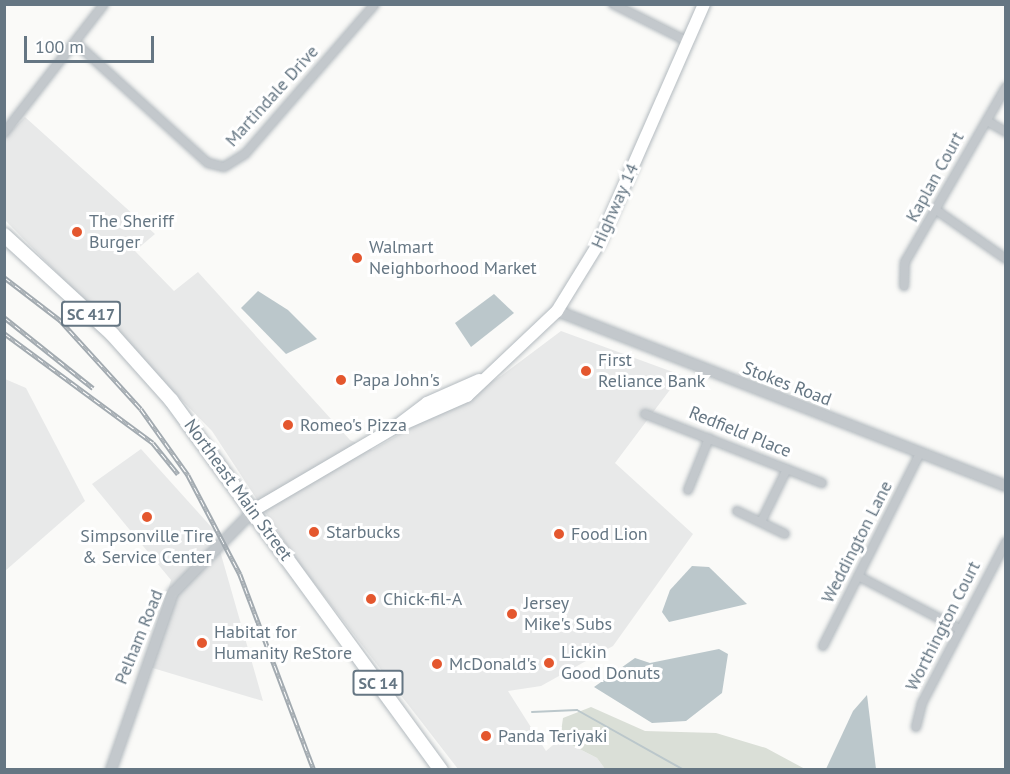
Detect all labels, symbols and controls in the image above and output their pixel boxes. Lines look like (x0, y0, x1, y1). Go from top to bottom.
scale bar (27, 24, 158, 62)
text: 100 m (35, 35, 84, 58)
street label: Martindale Drive (221, 41, 323, 151)
street label: Kaplan Court (901, 128, 969, 226)
street label: Highway 14 (587, 160, 643, 252)
place label: The Sheriff Burger (89, 211, 174, 254)
marker: The Sheriff Burger (70, 225, 84, 239)
place label: Walmart Neighborhood Market (369, 237, 537, 280)
marker: Walmart Neighborhood Market (350, 251, 364, 265)
road number: SC 417 (60, 301, 122, 327)
place label: First Reliance Bank (598, 350, 705, 392)
street label: Stokes Road (740, 357, 834, 411)
marker: First Reliance Bank (579, 364, 593, 378)
place label: Papa John's (353, 369, 440, 391)
marker: Papa John's (334, 373, 348, 387)
street label: Redfield Place (686, 402, 794, 462)
place label: Romeo's Pizza (300, 414, 407, 436)
street label: Northeast Main Street (179, 415, 297, 565)
marker: Romeo's Pizza (281, 418, 295, 432)
street label: Weddington Lane (817, 477, 897, 607)
marker: Simpsonville Tire & Service Center (140, 510, 154, 524)
place label: Starbucks (326, 521, 400, 543)
place label: Food Lion (571, 523, 648, 545)
marker: Starbucks (307, 525, 321, 539)
place label: Simpsonville Tire & Service Center (80, 526, 214, 568)
marker: Food Lion (552, 527, 566, 541)
street label: Worthington Court (901, 558, 985, 694)
street label: Pelham Road (110, 587, 168, 687)
place label: Chick-fil-A (383, 588, 462, 610)
marker: Chick-fil-A (364, 592, 378, 606)
place label: Jersey Mike's Subs (524, 593, 612, 636)
marker: Jersey Mike's Subs (505, 607, 519, 621)
place label: Habitat for Humanity ReStore (214, 622, 353, 664)
marker: Habitat for Humanity ReStore (195, 636, 209, 650)
place label: Lickin Good Donuts (561, 642, 660, 684)
place label: McDonald's (449, 653, 537, 675)
marker: Lickin Good Donuts (542, 656, 556, 670)
marker: McDonald's (430, 657, 444, 671)
road number: SC 14 (351, 670, 405, 696)
place label: Panda Teriyaki (498, 725, 608, 747)
marker: Panda Teriyaki (479, 729, 493, 743)

